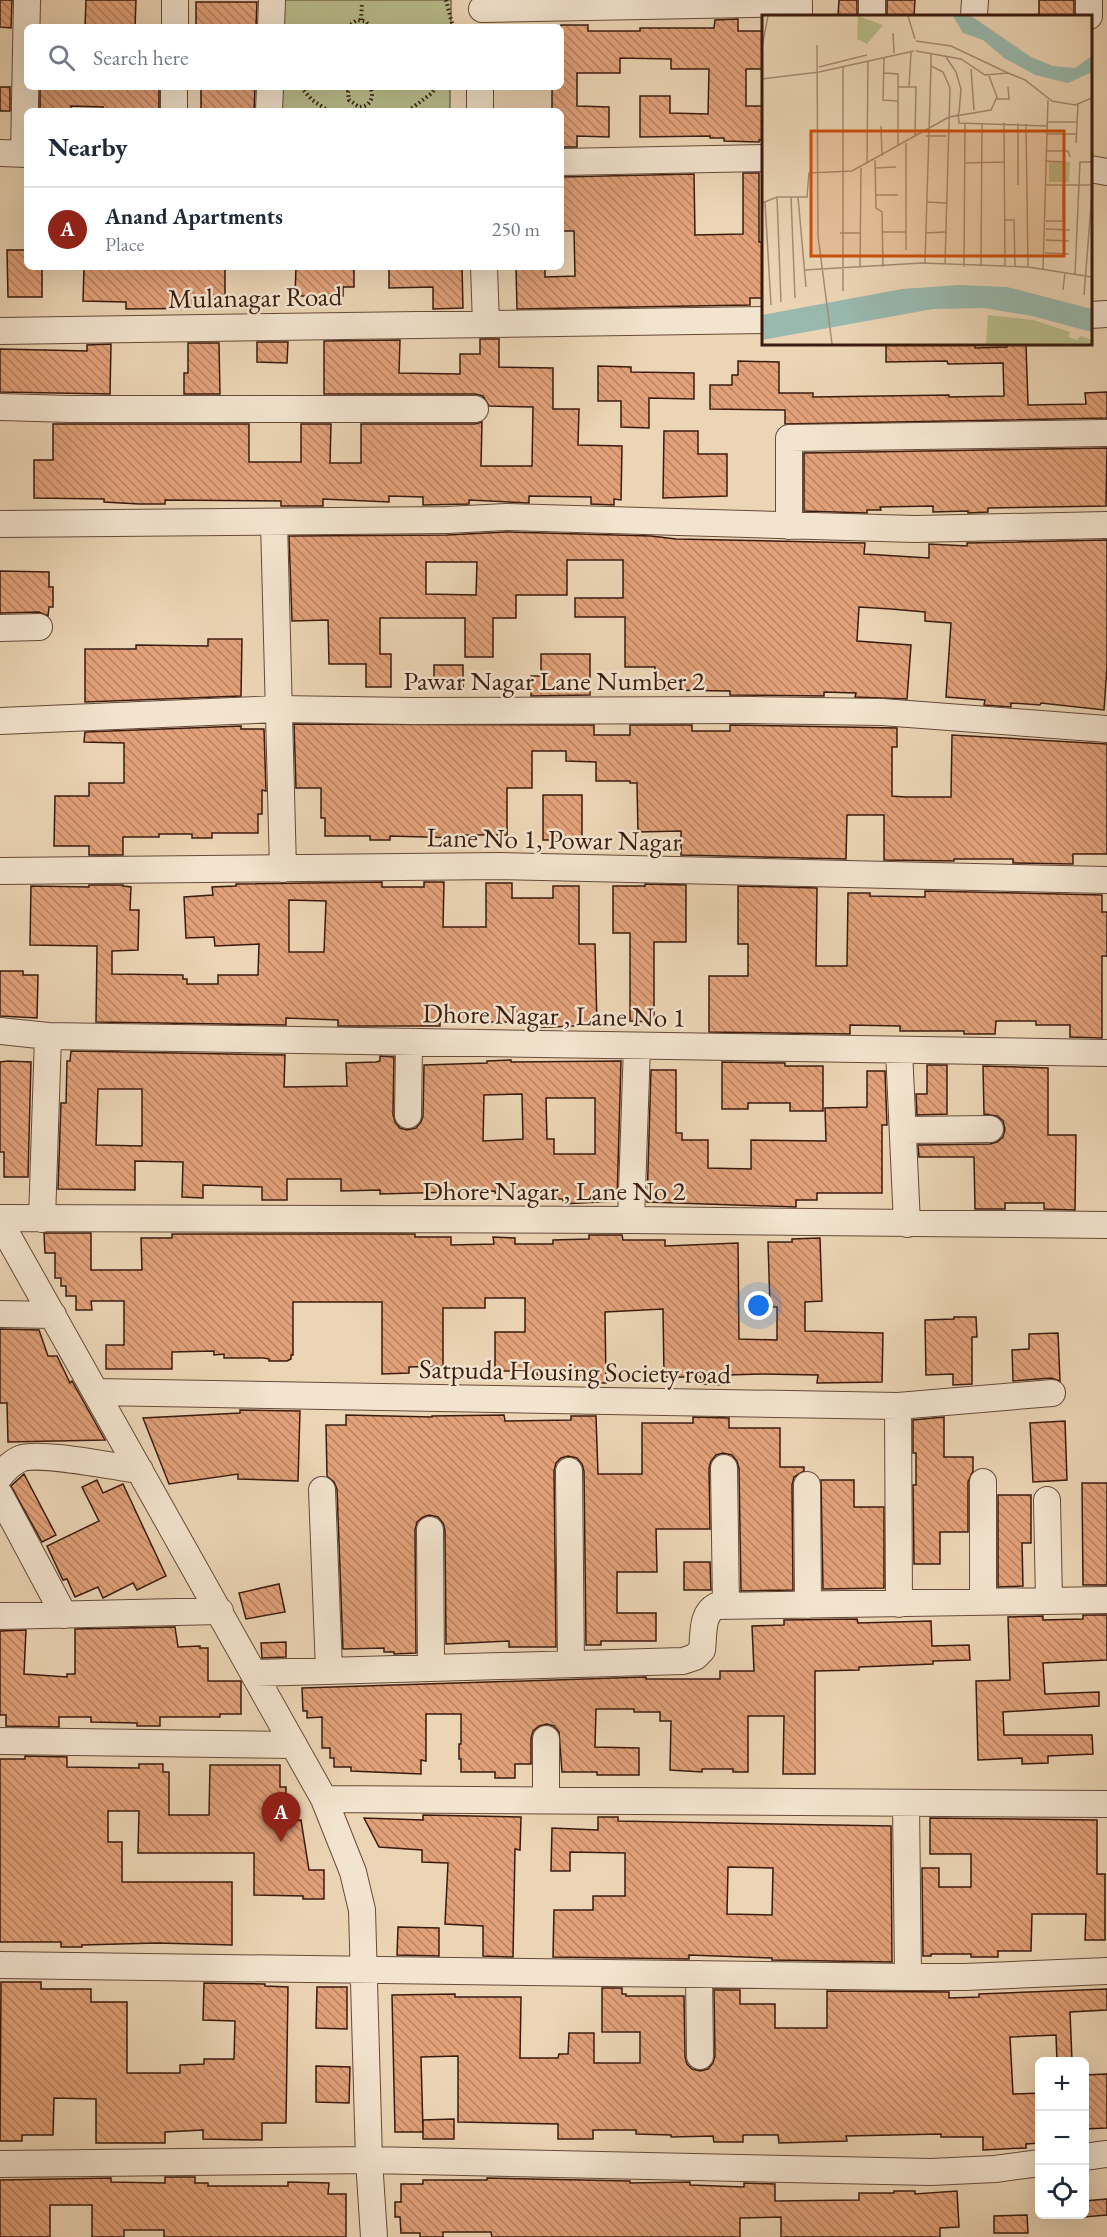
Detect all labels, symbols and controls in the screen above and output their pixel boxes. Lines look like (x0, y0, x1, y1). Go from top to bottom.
inset map (762, 15, 1092, 345)
search box (24, 24, 564, 90)
icon: search (45, 41, 78, 74)
text: Search here (93, 43, 188, 72)
text: Nearby (48, 130, 128, 164)
text: Anand Apartments (105, 202, 283, 231)
text: A (60, 216, 75, 242)
text: 250 m (492, 216, 540, 242)
text: Place (105, 231, 144, 257)
street label: Mulanagar Road (168, 278, 343, 316)
street label: Pawar Nagar Lane Number 2 (403, 663, 705, 698)
street label: Lane No 1, Powar Nagar (426, 819, 682, 859)
street label: Dhore Nagar , Lane No 1 (422, 995, 686, 1035)
street label: Dhore Nagar , Lane No 2 (422, 1173, 686, 1208)
your location (744, 1291, 773, 1320)
street label: Satpuda Housing Society road (419, 1351, 732, 1391)
pin: A (262, 1792, 300, 1842)
map controls (1035, 2057, 1089, 2219)
button: + (1035, 2057, 1089, 2111)
button: − (1035, 2111, 1089, 2165)
button: locate (1035, 2165, 1089, 2219)

